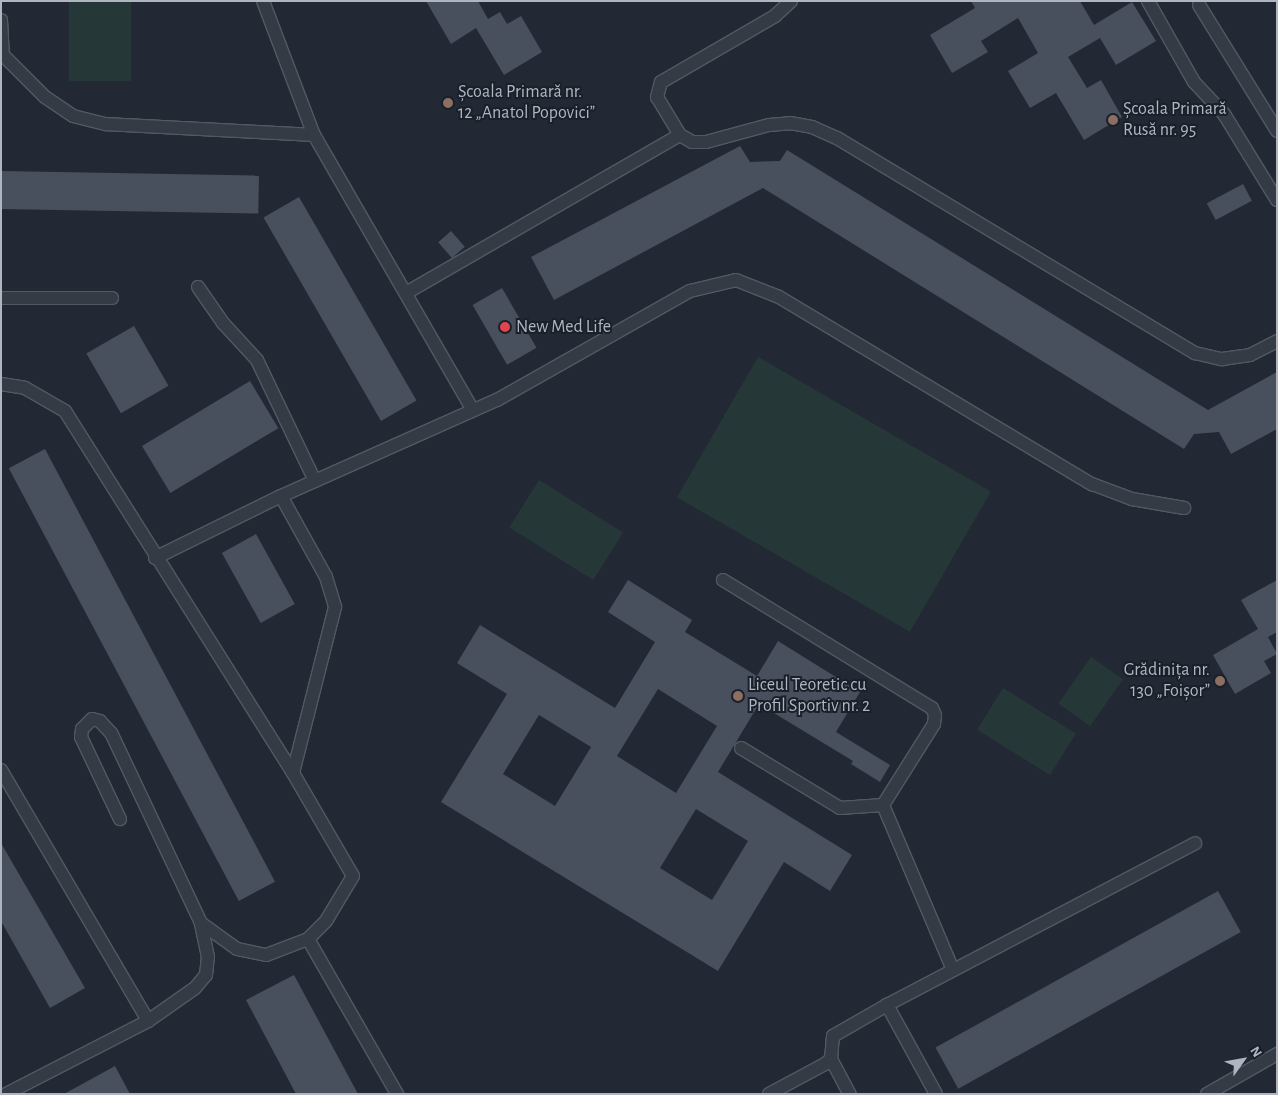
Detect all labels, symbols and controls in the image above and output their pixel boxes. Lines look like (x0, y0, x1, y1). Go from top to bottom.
place label: Școala Primară nr. 12 „Anatol Popovici” (458, 82, 595, 125)
marker: Școala Primară nr. 12 „Anatol Popovici” (442, 97, 454, 109)
place label: Școala Primară Rusă nr. 95 (1123, 99, 1227, 142)
marker: Școala Primară Rusă nr. 95 (1107, 114, 1119, 126)
place label: New Med Life (516, 316, 611, 338)
marker: New Med Life (498, 320, 512, 334)
place label: Grădinița nr. 130 „Foișor” (1124, 660, 1210, 702)
place label: Liceul Teoretic cu Profil Sportiv nr. 2 (748, 675, 870, 718)
marker: Grădinița nr. 130 „Foișor” (1214, 675, 1226, 687)
marker: Liceul Teoretic cu Profil Sportiv nr. 2 (732, 690, 744, 702)
north arrow (1218, 1035, 1268, 1085)
text: N (1247, 1044, 1264, 1060)

